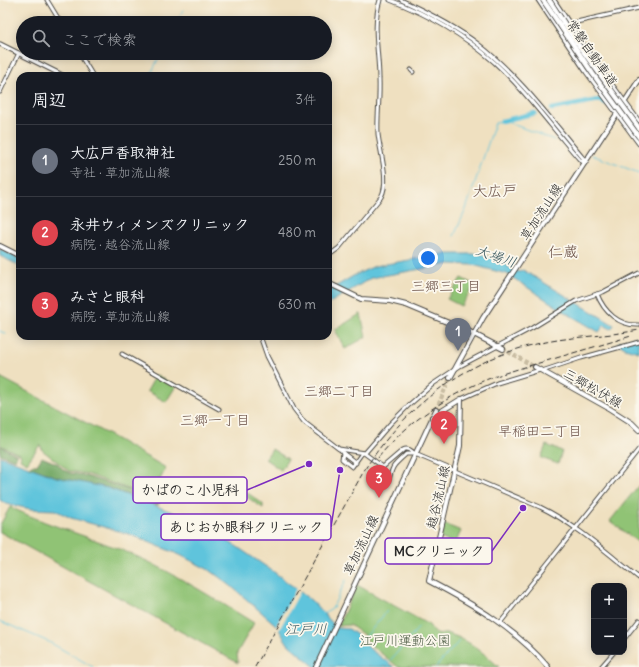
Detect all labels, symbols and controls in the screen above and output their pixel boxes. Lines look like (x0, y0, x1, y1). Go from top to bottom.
search box (16, 16, 332, 60)
street label: 常磐自動車道 (563, 16, 621, 90)
icon: search (30, 27, 52, 49)
text: ここで検索 (62, 30, 137, 49)
text: 周辺 (32, 89, 66, 111)
text: 3件 (296, 91, 316, 108)
text: 大広戸香取神社 (70, 143, 175, 162)
text: 1 (42, 152, 48, 169)
text: 250 m (278, 152, 316, 169)
text: 寺社 · 草加流山線 (70, 164, 170, 181)
street label: 草加流山線 (516, 179, 566, 244)
district label: 大広戸 (472, 181, 518, 200)
text: 永井ウィメンズクリニック (70, 215, 249, 234)
text: 2 (41, 224, 49, 241)
text: 480 m (278, 224, 316, 241)
text: 病院 · 越谷流山線 (70, 236, 170, 253)
water label: 大場川 (473, 241, 519, 271)
district label: 仁蔵 (548, 242, 578, 261)
your location (418, 248, 438, 268)
district label: 三郷三丁目 (411, 277, 481, 295)
text: みさと眼科 (70, 287, 145, 306)
text: 3 (41, 296, 49, 313)
text: 630 m (278, 296, 316, 313)
text: 病院 · 草加流山線 (70, 308, 170, 325)
pin: 1 (445, 318, 471, 351)
street label: 三郷松伏線 (561, 364, 626, 412)
district label: 三郷二丁目 (304, 382, 374, 400)
district label: 三郷一丁目 (180, 411, 250, 429)
pin: 2 (431, 411, 457, 444)
district label: 早稲田二丁目 (498, 422, 582, 440)
street label: 越谷流山線 (422, 462, 454, 531)
pin: 3 (366, 465, 392, 498)
callout: かばのこ小児科 (133, 477, 247, 503)
text: かばのこ小児科 (141, 481, 240, 499)
street label: 草加流山線 (340, 511, 383, 578)
callout: あじおか眼科クリニック (161, 514, 331, 540)
text: あじおか眼科クリニック (169, 518, 323, 536)
callout: MCクリニック (385, 538, 492, 564)
text: MCクリニック (394, 542, 484, 560)
map controls (591, 583, 627, 655)
button: + (591, 583, 627, 619)
button: − (591, 619, 627, 655)
water label: 江戸川 (285, 620, 327, 638)
park label: 江戸川運動公園 (359, 632, 451, 649)

